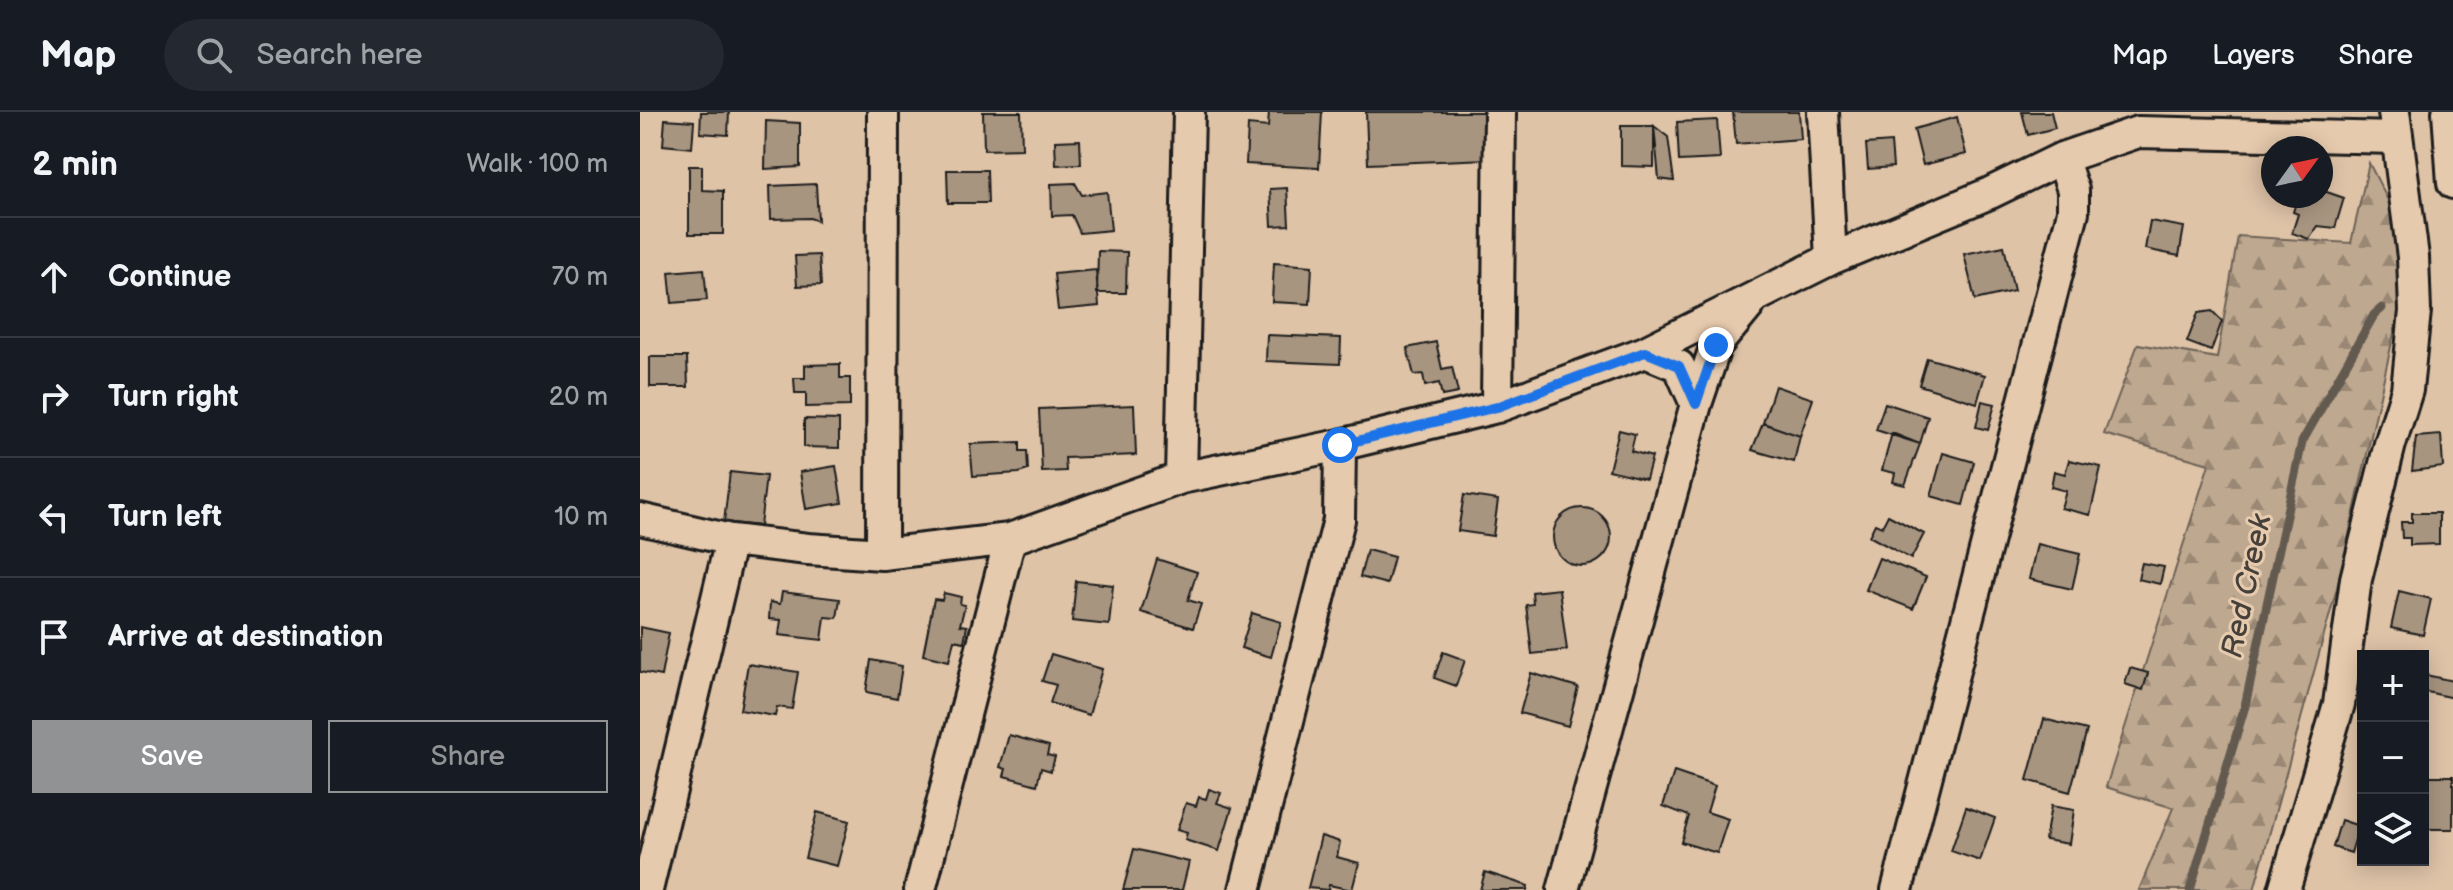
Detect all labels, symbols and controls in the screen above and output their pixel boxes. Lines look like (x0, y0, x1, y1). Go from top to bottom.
search box (164, 19, 724, 91)
text: Map (40, 33, 116, 78)
icon: search (192, 33, 236, 77)
text: Search here (256, 37, 423, 73)
text: Map (2112, 39, 2168, 72)
text: Layers (2212, 39, 2295, 72)
text: Share (2339, 39, 2413, 72)
north arrow (2261, 136, 2333, 208)
text: 2 min (32, 144, 118, 185)
text: Walk · 100 m (466, 149, 608, 180)
icon: ahead (32, 255, 76, 299)
text: Continue (108, 259, 231, 295)
text: 70 m (551, 262, 608, 293)
route end (1698, 327, 1734, 363)
icon: right (32, 375, 76, 419)
text: Turn right (108, 379, 239, 415)
text: 20 m (549, 382, 608, 413)
route start (1322, 427, 1358, 463)
icon: left (32, 495, 76, 539)
text: Turn left (108, 499, 222, 535)
text: 10 m (554, 502, 608, 533)
water label: Red Creek (2214, 510, 2280, 661)
icon: arrive (32, 615, 76, 659)
text: Arrive at destination (108, 619, 384, 655)
map controls (2357, 650, 2429, 866)
button: + (2357, 650, 2429, 722)
button: Save (32, 720, 312, 793)
button: Share (328, 720, 608, 793)
button: − (2357, 722, 2429, 794)
button: layers (2357, 794, 2429, 866)

